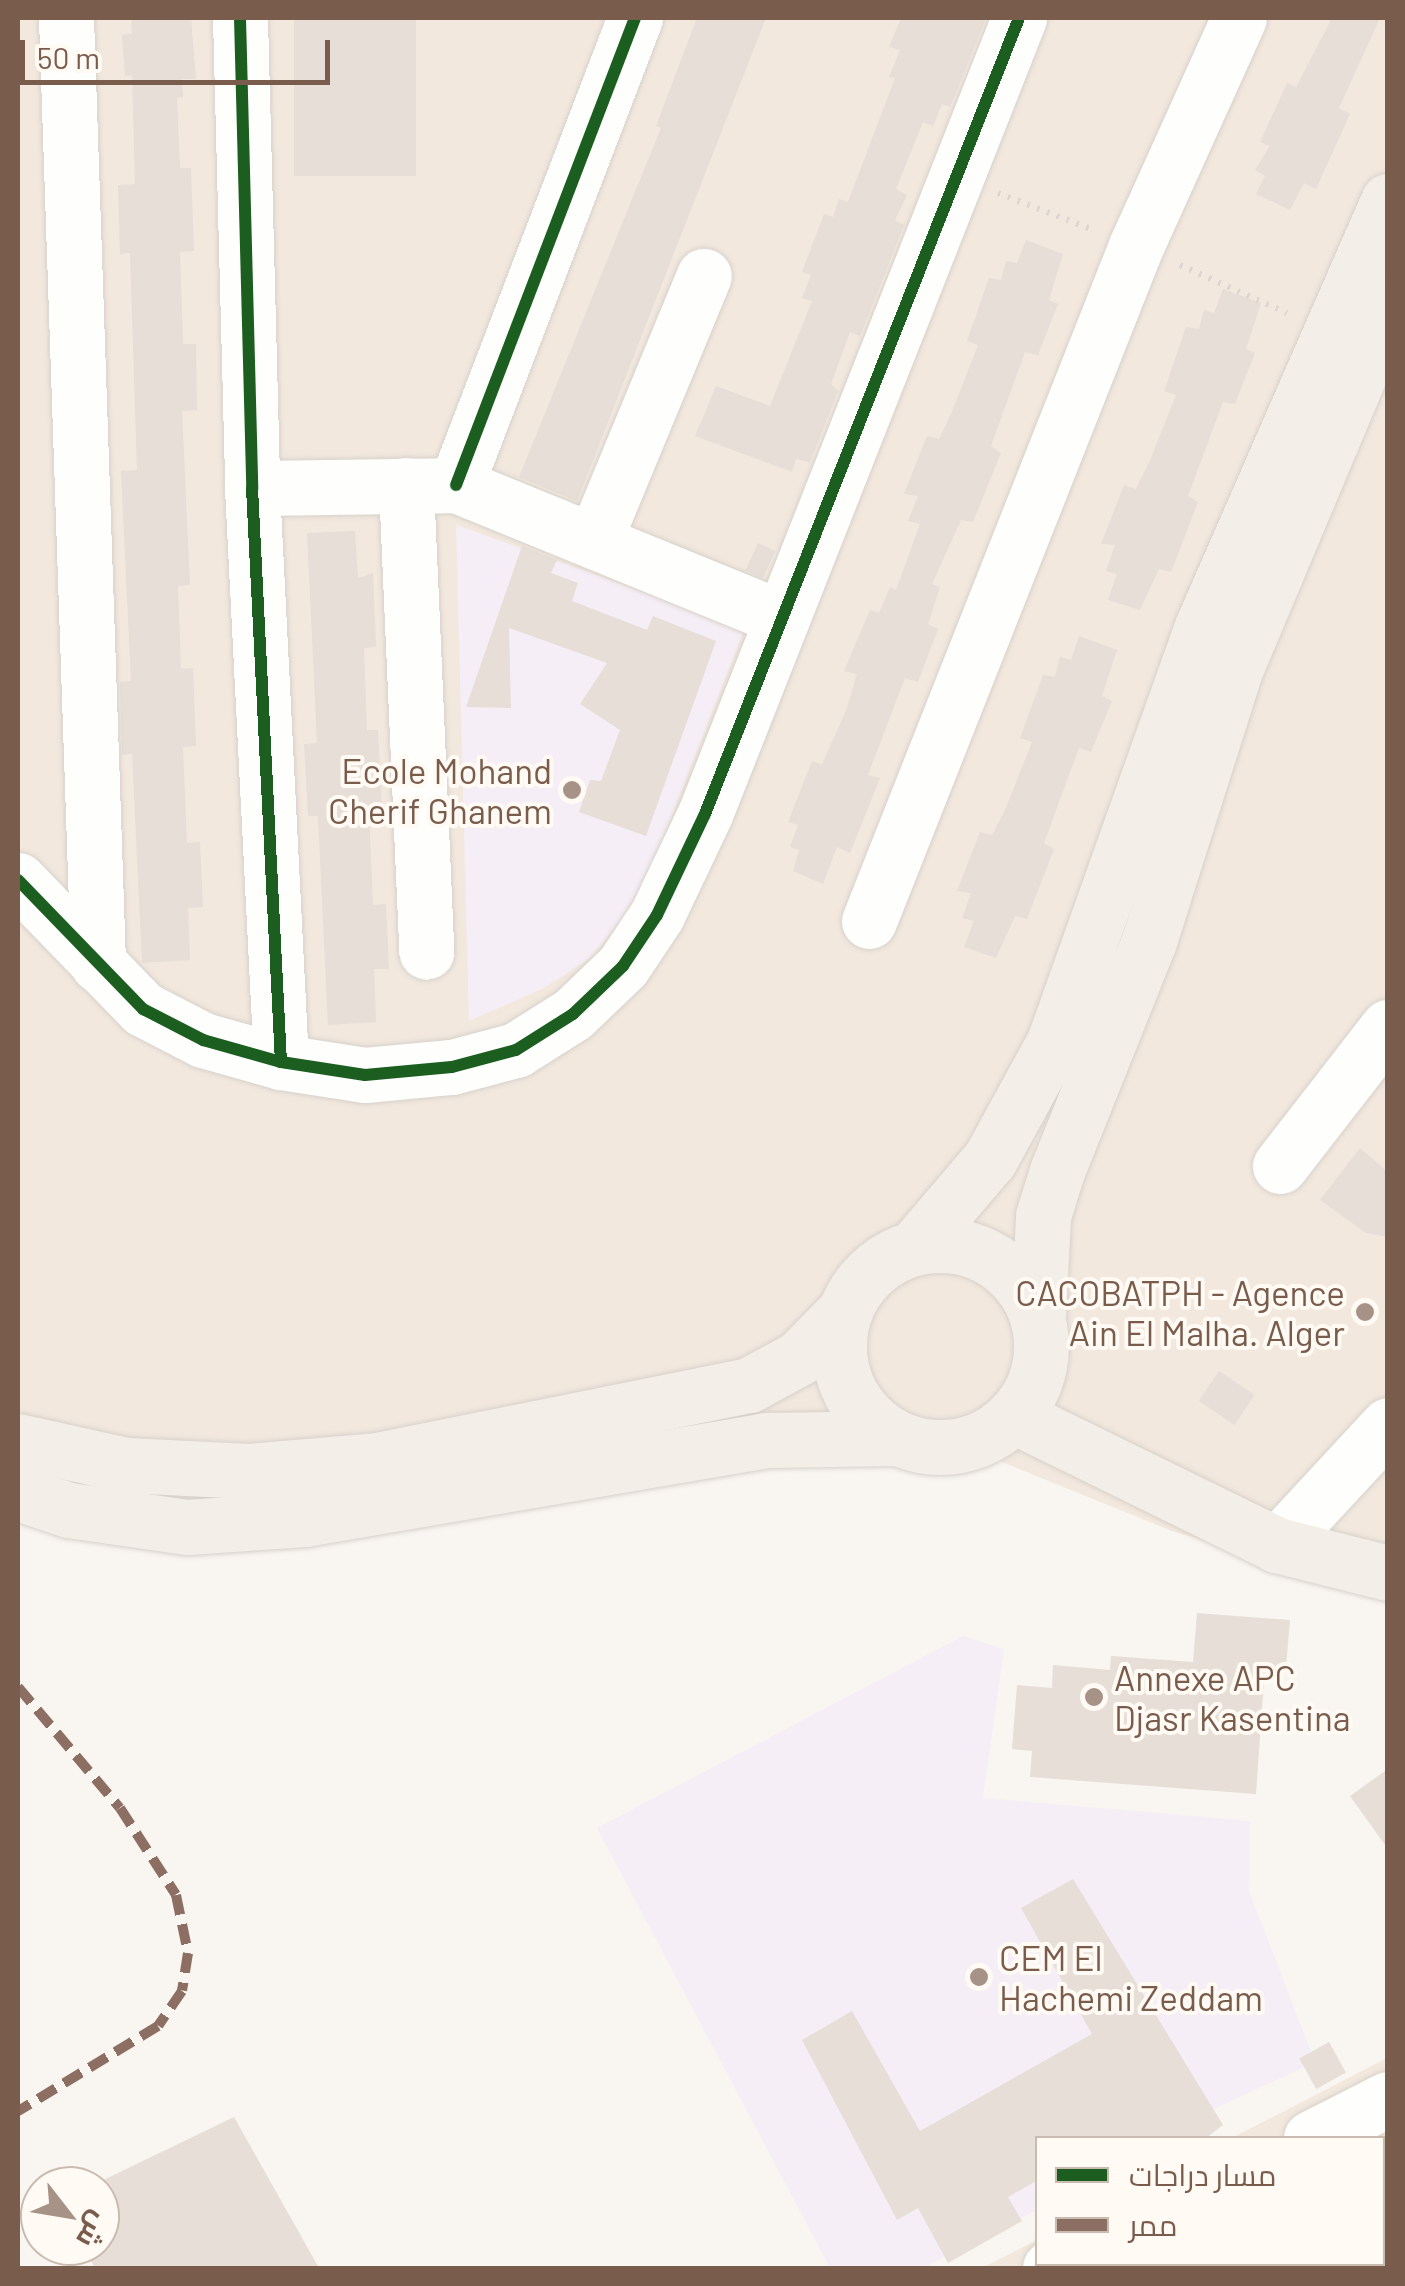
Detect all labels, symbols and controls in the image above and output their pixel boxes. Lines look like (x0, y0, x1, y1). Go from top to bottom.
scale bar (25, 20, 335, 82)
text: 50 m (37, 39, 100, 75)
place label: Ecole Mohand Cherif Ghanem (328, 749, 552, 831)
marker: Ecole Mohand Cherif Ghanem (561, 779, 583, 801)
place label: CACOBATPH - Agence Ain El Malha. Alger (1015, 1271, 1345, 1353)
marker: CACOBATPH - Agence Ain El Malha. Alger (1354, 1301, 1376, 1323)
place label: Annexe APC Djasr Kasentina (1114, 1656, 1351, 1738)
marker: Annexe APC Djasr Kasentina (1083, 1686, 1105, 1708)
place label: CEM El Hachemi Zeddam (999, 1936, 1263, 2018)
marker: CEM El Hachemi Zeddam (968, 1966, 990, 1988)
legend (1035, 2136, 1385, 2266)
text: مسار دراجات (1129, 2156, 1276, 2192)
north arrow (20, 2166, 120, 2266)
text: ش (70, 2206, 118, 2255)
text: ممر (1129, 2206, 1178, 2242)

